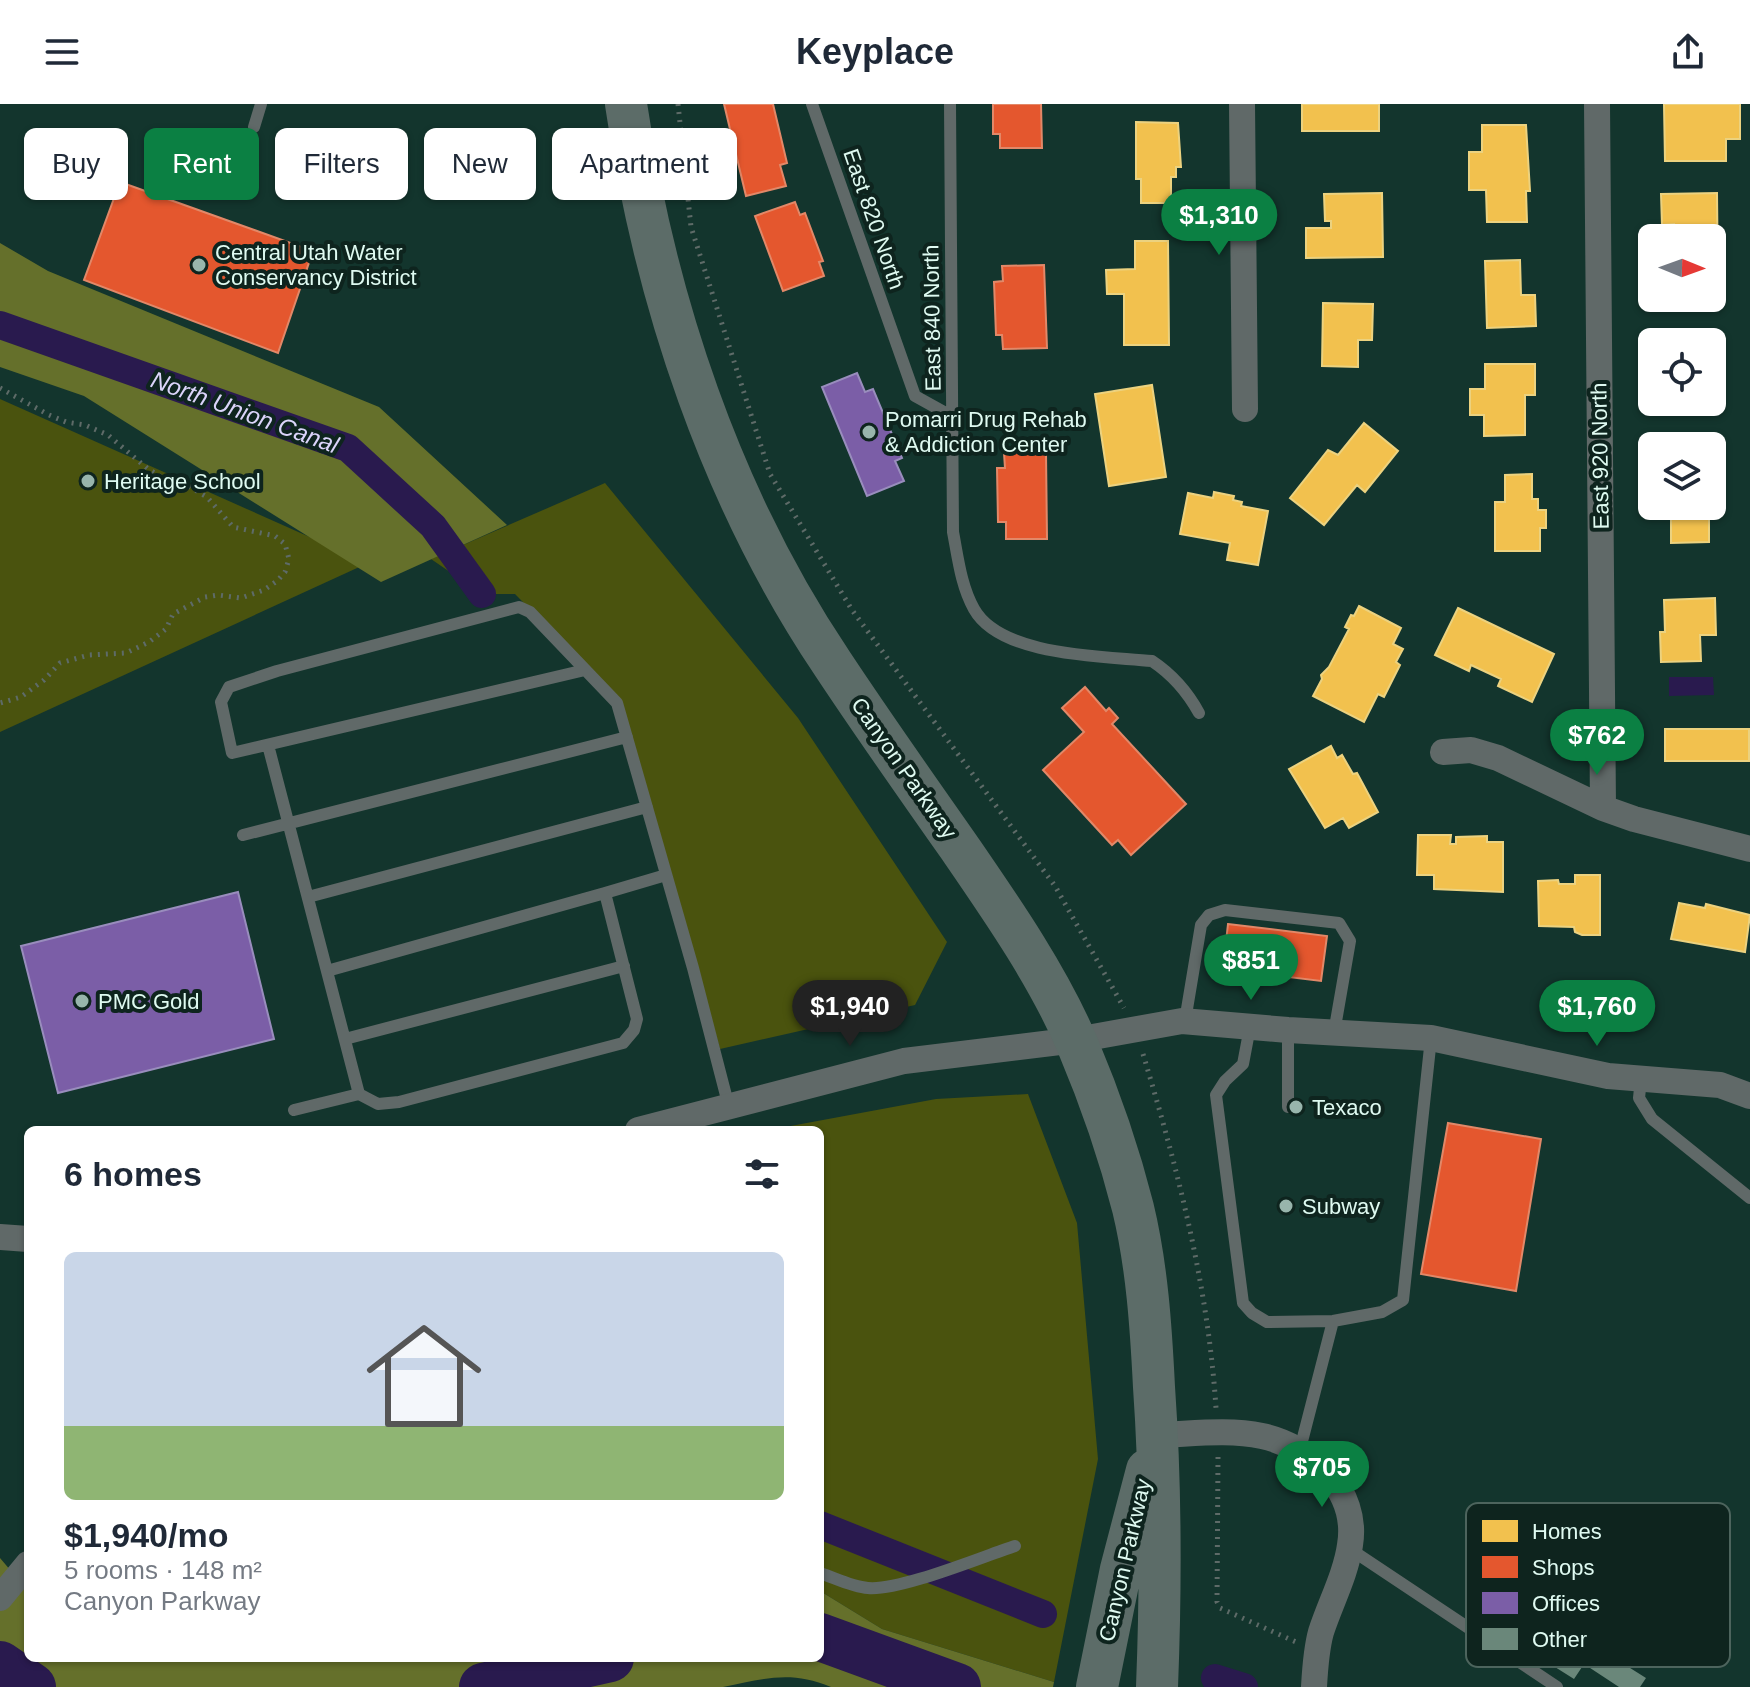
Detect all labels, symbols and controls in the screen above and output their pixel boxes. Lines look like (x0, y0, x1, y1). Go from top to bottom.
icon: menu (40, 30, 84, 74)
icon: share (1666, 30, 1710, 74)
text: Keyplace (796, 31, 954, 72)
chip: Buy (24, 128, 128, 200)
chip: Rent (144, 128, 259, 200)
chip: Filters (275, 128, 408, 200)
chip: New (424, 128, 536, 200)
chip: Apartment (552, 128, 737, 200)
street label: East 820 North (838, 146, 910, 292)
pin: $1,310 (1154, 189, 1284, 257)
text: $1,310 (1179, 200, 1259, 230)
north arrow (1638, 224, 1726, 312)
map controls (1638, 224, 1726, 520)
place label: Central Utah Water Conservancy District (215, 240, 417, 290)
street label: East 840 North (918, 244, 946, 392)
marker: Central Utah Water Conservancy District (190, 256, 208, 274)
button: locate (1638, 328, 1726, 416)
water label: North Union Canal (148, 366, 343, 459)
street label: East 920 North (1586, 382, 1614, 530)
place label: Pomarri Drug Rehab & Addiction Center (885, 407, 1087, 457)
marker: Pomarri Drug Rehab & Addiction Center (860, 423, 878, 441)
button: layers (1638, 432, 1726, 520)
place label: Heritage School (104, 469, 261, 494)
marker: Heritage School (79, 472, 97, 490)
street label: Canyon Parkway (846, 693, 962, 843)
pin: $762 (1550, 709, 1644, 777)
text: $762 (1568, 720, 1626, 750)
pin: $851 (1204, 934, 1298, 1002)
text: $851 (1222, 945, 1280, 975)
pin: $1,940 (785, 980, 915, 1048)
pin: $1,760 (1532, 980, 1662, 1048)
place label: PMC Gold (98, 989, 199, 1014)
text: $1,940 (810, 991, 890, 1021)
text: $1,760 (1557, 991, 1637, 1021)
marker: PMC Gold (73, 992, 91, 1010)
place label: Texaco (1312, 1095, 1382, 1120)
marker: Texaco (1287, 1098, 1305, 1116)
icon: filters (740, 1152, 784, 1196)
text: 6 homes (64, 1155, 202, 1193)
place label: Subway (1302, 1194, 1380, 1219)
marker: Subway (1277, 1197, 1295, 1215)
icon: home (352, 1304, 496, 1448)
pin: $705 (1275, 1441, 1369, 1509)
text: $705 (1293, 1452, 1351, 1482)
street label: Canyon Parkway (1094, 1476, 1156, 1644)
legend (1466, 1503, 1730, 1667)
text: $1,940/mo (64, 1516, 228, 1554)
text: Homes (1532, 1519, 1602, 1544)
text: 5 rooms · 148 m² (64, 1555, 262, 1585)
text: Shops (1532, 1555, 1594, 1580)
text: Canyon Parkway (64, 1586, 261, 1616)
text: Offices (1532, 1591, 1600, 1616)
text: Other (1532, 1627, 1587, 1652)

